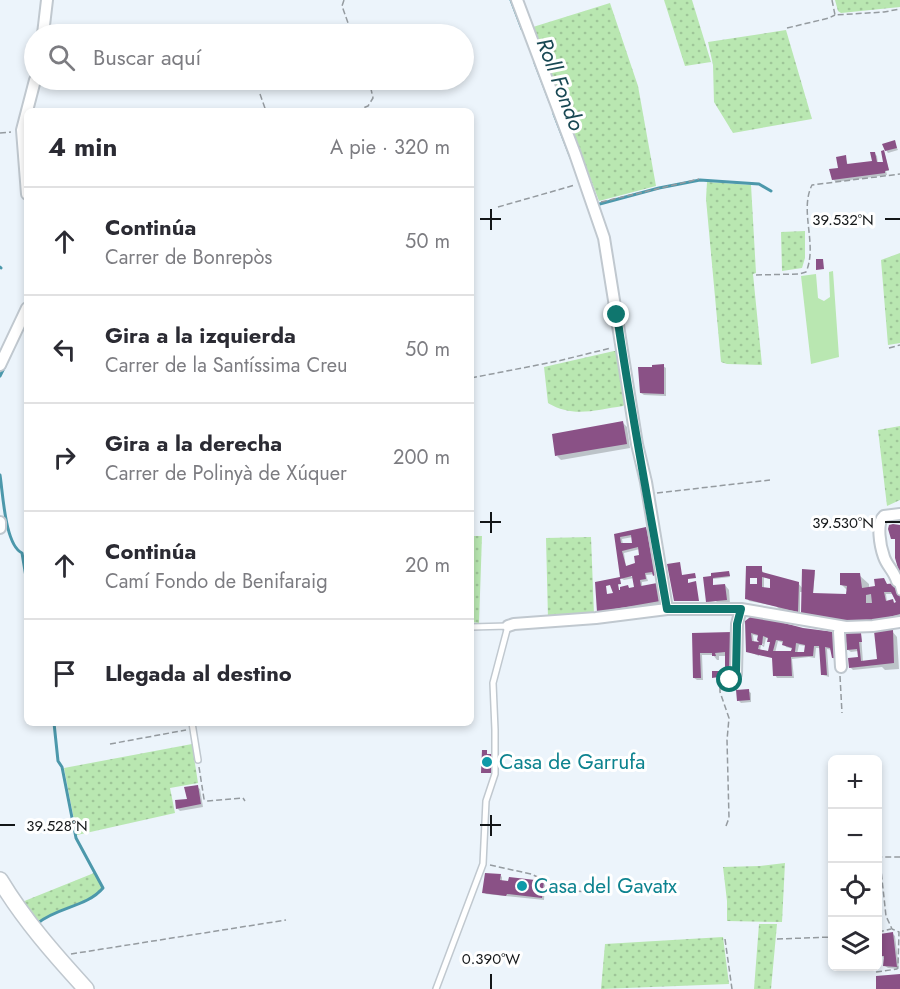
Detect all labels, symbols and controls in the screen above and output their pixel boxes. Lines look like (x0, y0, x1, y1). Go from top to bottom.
search box (24, 24, 474, 90)
water label: Roll Fondo (529, 33, 593, 135)
icon: search (45, 41, 78, 74)
text: Buscar aquí (93, 41, 201, 73)
text: 4 min (48, 128, 117, 166)
text: A pie · 320 m (330, 133, 450, 162)
text: 39.532°N (812, 209, 874, 231)
text: Continúa (105, 211, 196, 243)
icon: ahead (48, 225, 81, 258)
text: 50 m (405, 227, 450, 256)
text: Carrer de Bonrepòs (105, 243, 272, 272)
route end (603, 301, 629, 327)
text: Gira a la izquierda (105, 319, 296, 351)
icon: left (48, 333, 81, 366)
text: 50 m (405, 335, 450, 364)
text: Carrer de la Santíssima Creu (105, 351, 348, 380)
text: Gira a la derecha (105, 427, 282, 459)
icon: right (48, 441, 81, 474)
text: 200 m (393, 443, 450, 472)
text: Carrer de Polinyà de Xúquer (105, 459, 347, 488)
text: 39.530°N (812, 512, 874, 534)
text: Continúa (105, 535, 196, 567)
icon: ahead (48, 549, 81, 582)
text: 20 m (405, 551, 450, 580)
text: Camí Fondo de Benifaraig (105, 567, 328, 596)
icon: arrive (48, 657, 81, 690)
text: Llegada al destino (105, 657, 292, 689)
route start (716, 666, 742, 692)
place label: Casa de Garrufa (499, 747, 645, 777)
marker: Casa de Garrufa (480, 755, 494, 769)
map controls (828, 755, 882, 971)
button: + (828, 755, 882, 809)
button: − (828, 809, 882, 863)
text: 39.528°N (26, 815, 88, 837)
button: locate (828, 863, 882, 917)
place label: Casa del Gavatx (534, 871, 677, 901)
marker: Casa del Gavatx (515, 879, 529, 893)
button: layers (828, 917, 882, 971)
text: 0.390°W (462, 948, 520, 970)

